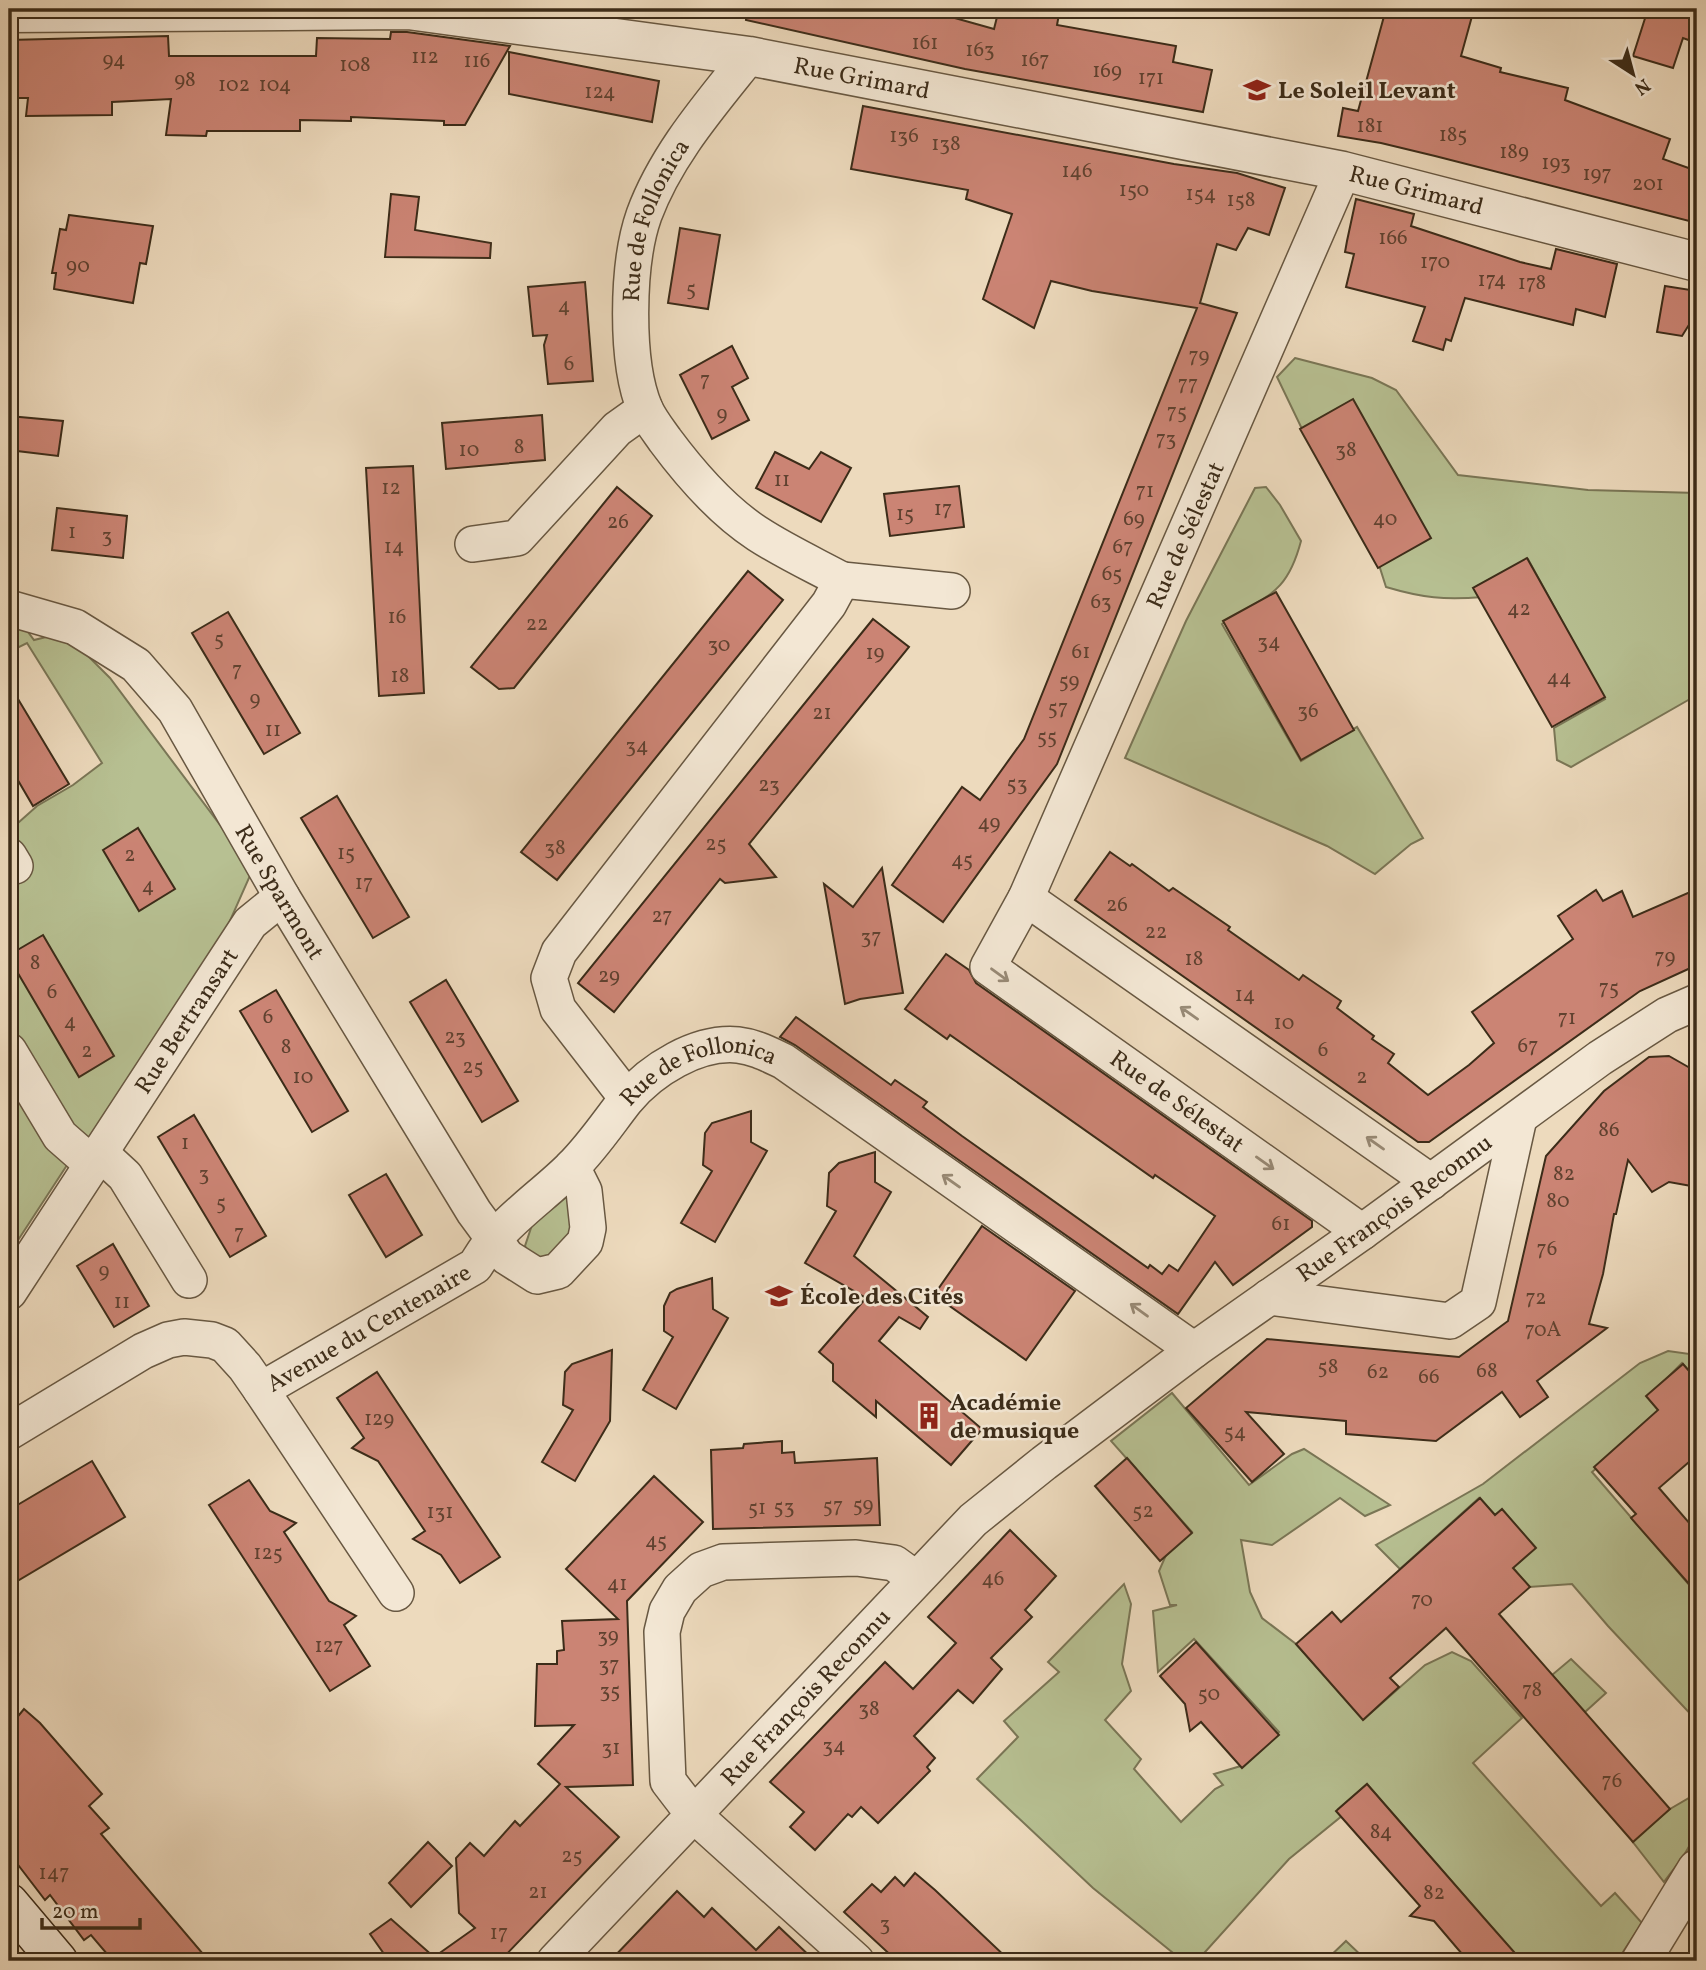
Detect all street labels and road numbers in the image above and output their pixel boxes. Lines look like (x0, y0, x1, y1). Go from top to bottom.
street label: Rue Grimard (791, 50, 932, 110)
street label: Rue de Follonica (616, 133, 699, 303)
street label: Rue Grimard (1345, 158, 1487, 225)
street label: Rue de Sélestat (1139, 457, 1234, 615)
street label: Rue Sparmont (225, 819, 331, 967)
street label: Rue Bertransart (128, 942, 248, 1101)
street label: Rue de Follonica (613, 1029, 782, 1115)
street label: Rue de Sélestat (1102, 1043, 1250, 1162)
street label: Rue François Reconnu (1290, 1127, 1500, 1292)
street label: Avenue du Centenaire (261, 1257, 478, 1402)
street label: Rue François Reconnu (714, 1602, 900, 1795)

